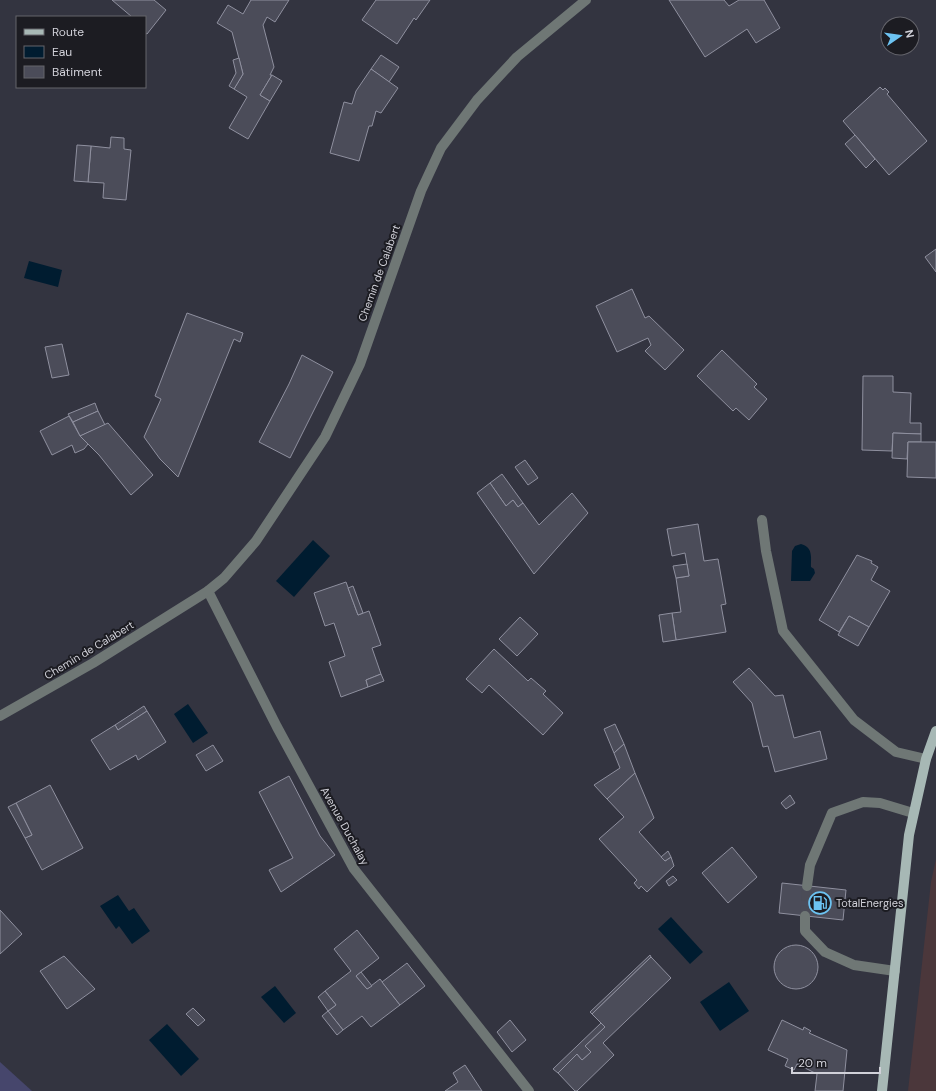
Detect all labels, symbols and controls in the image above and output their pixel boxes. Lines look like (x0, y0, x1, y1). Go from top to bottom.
legend (16, 16, 146, 88)
north arrow (880, 16, 920, 56)
text: Route (52, 24, 84, 40)
text: N (902, 28, 917, 39)
text: Eau (52, 44, 72, 60)
text: Bâtiment (52, 64, 103, 80)
street label: Chemin de Calabert (355, 223, 403, 323)
street label: Chemin de Calabert (42, 618, 136, 682)
street label: Avenue Duchalay (318, 784, 372, 868)
fuel station icon: TotalEnergies (807, 890, 833, 916)
place label: TotalEnergies (836, 896, 904, 910)
scale bar (792, 1049, 880, 1075)
text: 20 m (798, 1055, 827, 1071)

